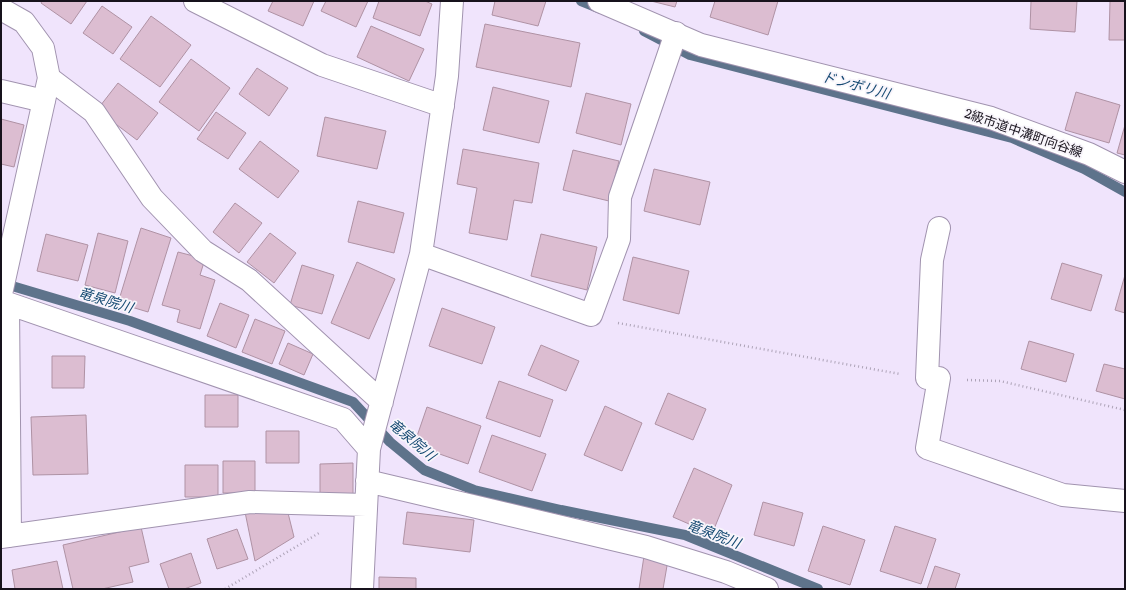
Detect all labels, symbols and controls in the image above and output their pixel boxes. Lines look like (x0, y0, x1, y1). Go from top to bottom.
water label: ドンボリ川 (820, 65, 894, 103)
street label: 2級市道中溝町向谷線 (962, 103, 1086, 161)
water label: 竜泉院川 (76, 281, 138, 317)
water label: 竜泉院川 (385, 413, 442, 466)
water label: 竜泉院川 (684, 514, 746, 553)

